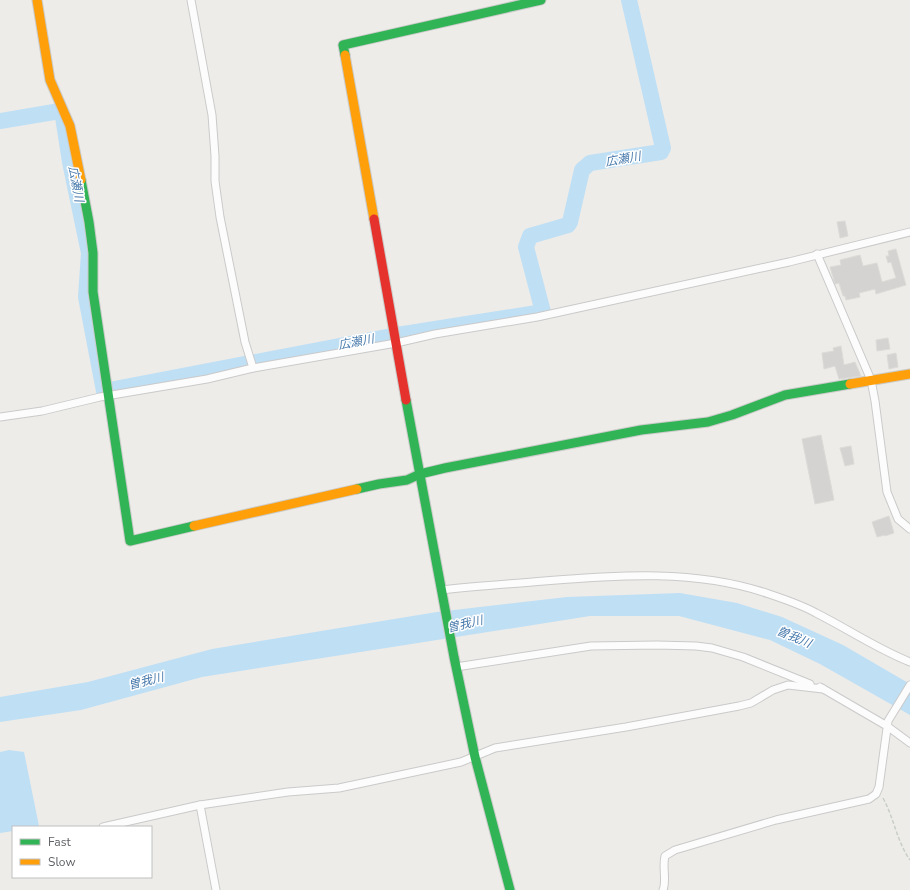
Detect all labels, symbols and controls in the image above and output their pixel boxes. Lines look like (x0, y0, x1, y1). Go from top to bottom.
water label: 広瀬川 (604, 148, 644, 170)
water label: 広瀬川 (65, 165, 88, 205)
water label: 広瀬川 (337, 330, 377, 353)
water label: 曽我川 (446, 612, 486, 636)
water label: 曽我川 (774, 623, 816, 652)
water label: 曽我川 (127, 668, 167, 693)
legend (12, 826, 152, 878)
text: Fast (48, 834, 71, 850)
text: Slow (48, 854, 76, 870)

